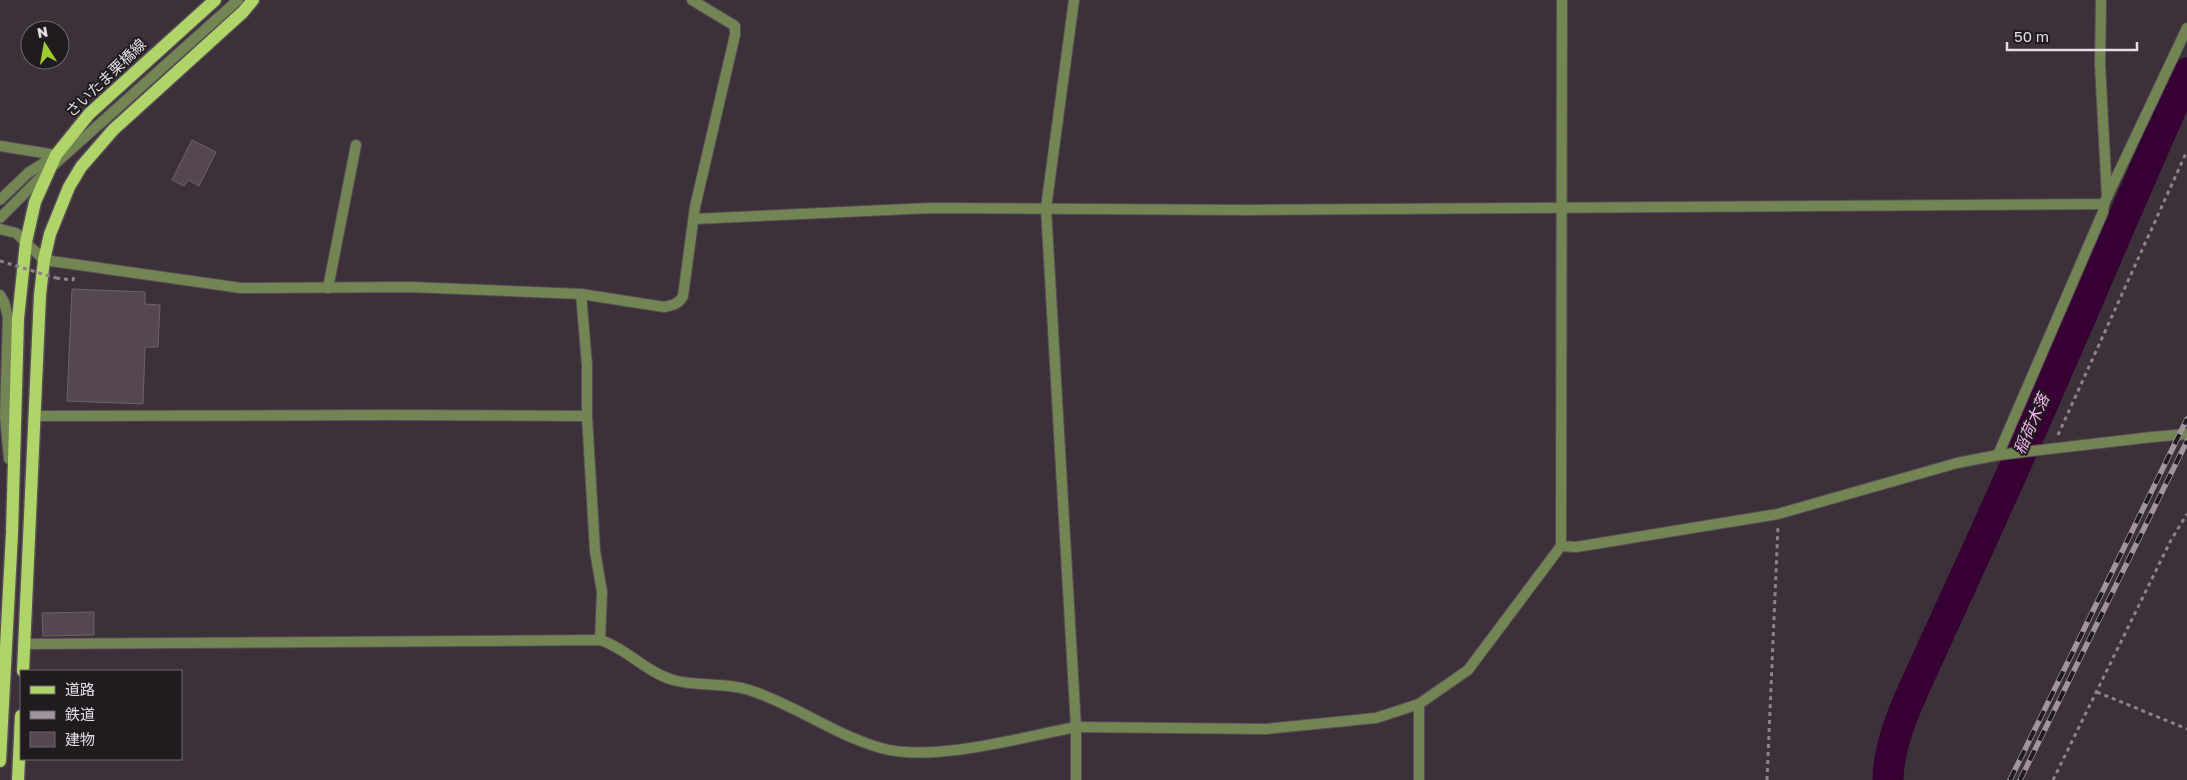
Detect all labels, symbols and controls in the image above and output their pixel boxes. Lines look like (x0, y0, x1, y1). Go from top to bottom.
north arrow (20, 20, 70, 70)
scale bar (2007, 20, 2137, 52)
text: N (36, 22, 49, 41)
text: 50 m (2014, 27, 2049, 45)
street label: さいたま栗橋線 (61, 34, 149, 120)
water label: 稲荷木落 (2009, 388, 2054, 457)
legend (20, 670, 182, 760)
text: 道路 (65, 680, 95, 698)
text: 鉄道 (65, 705, 95, 723)
text: 建物 (65, 730, 95, 748)

